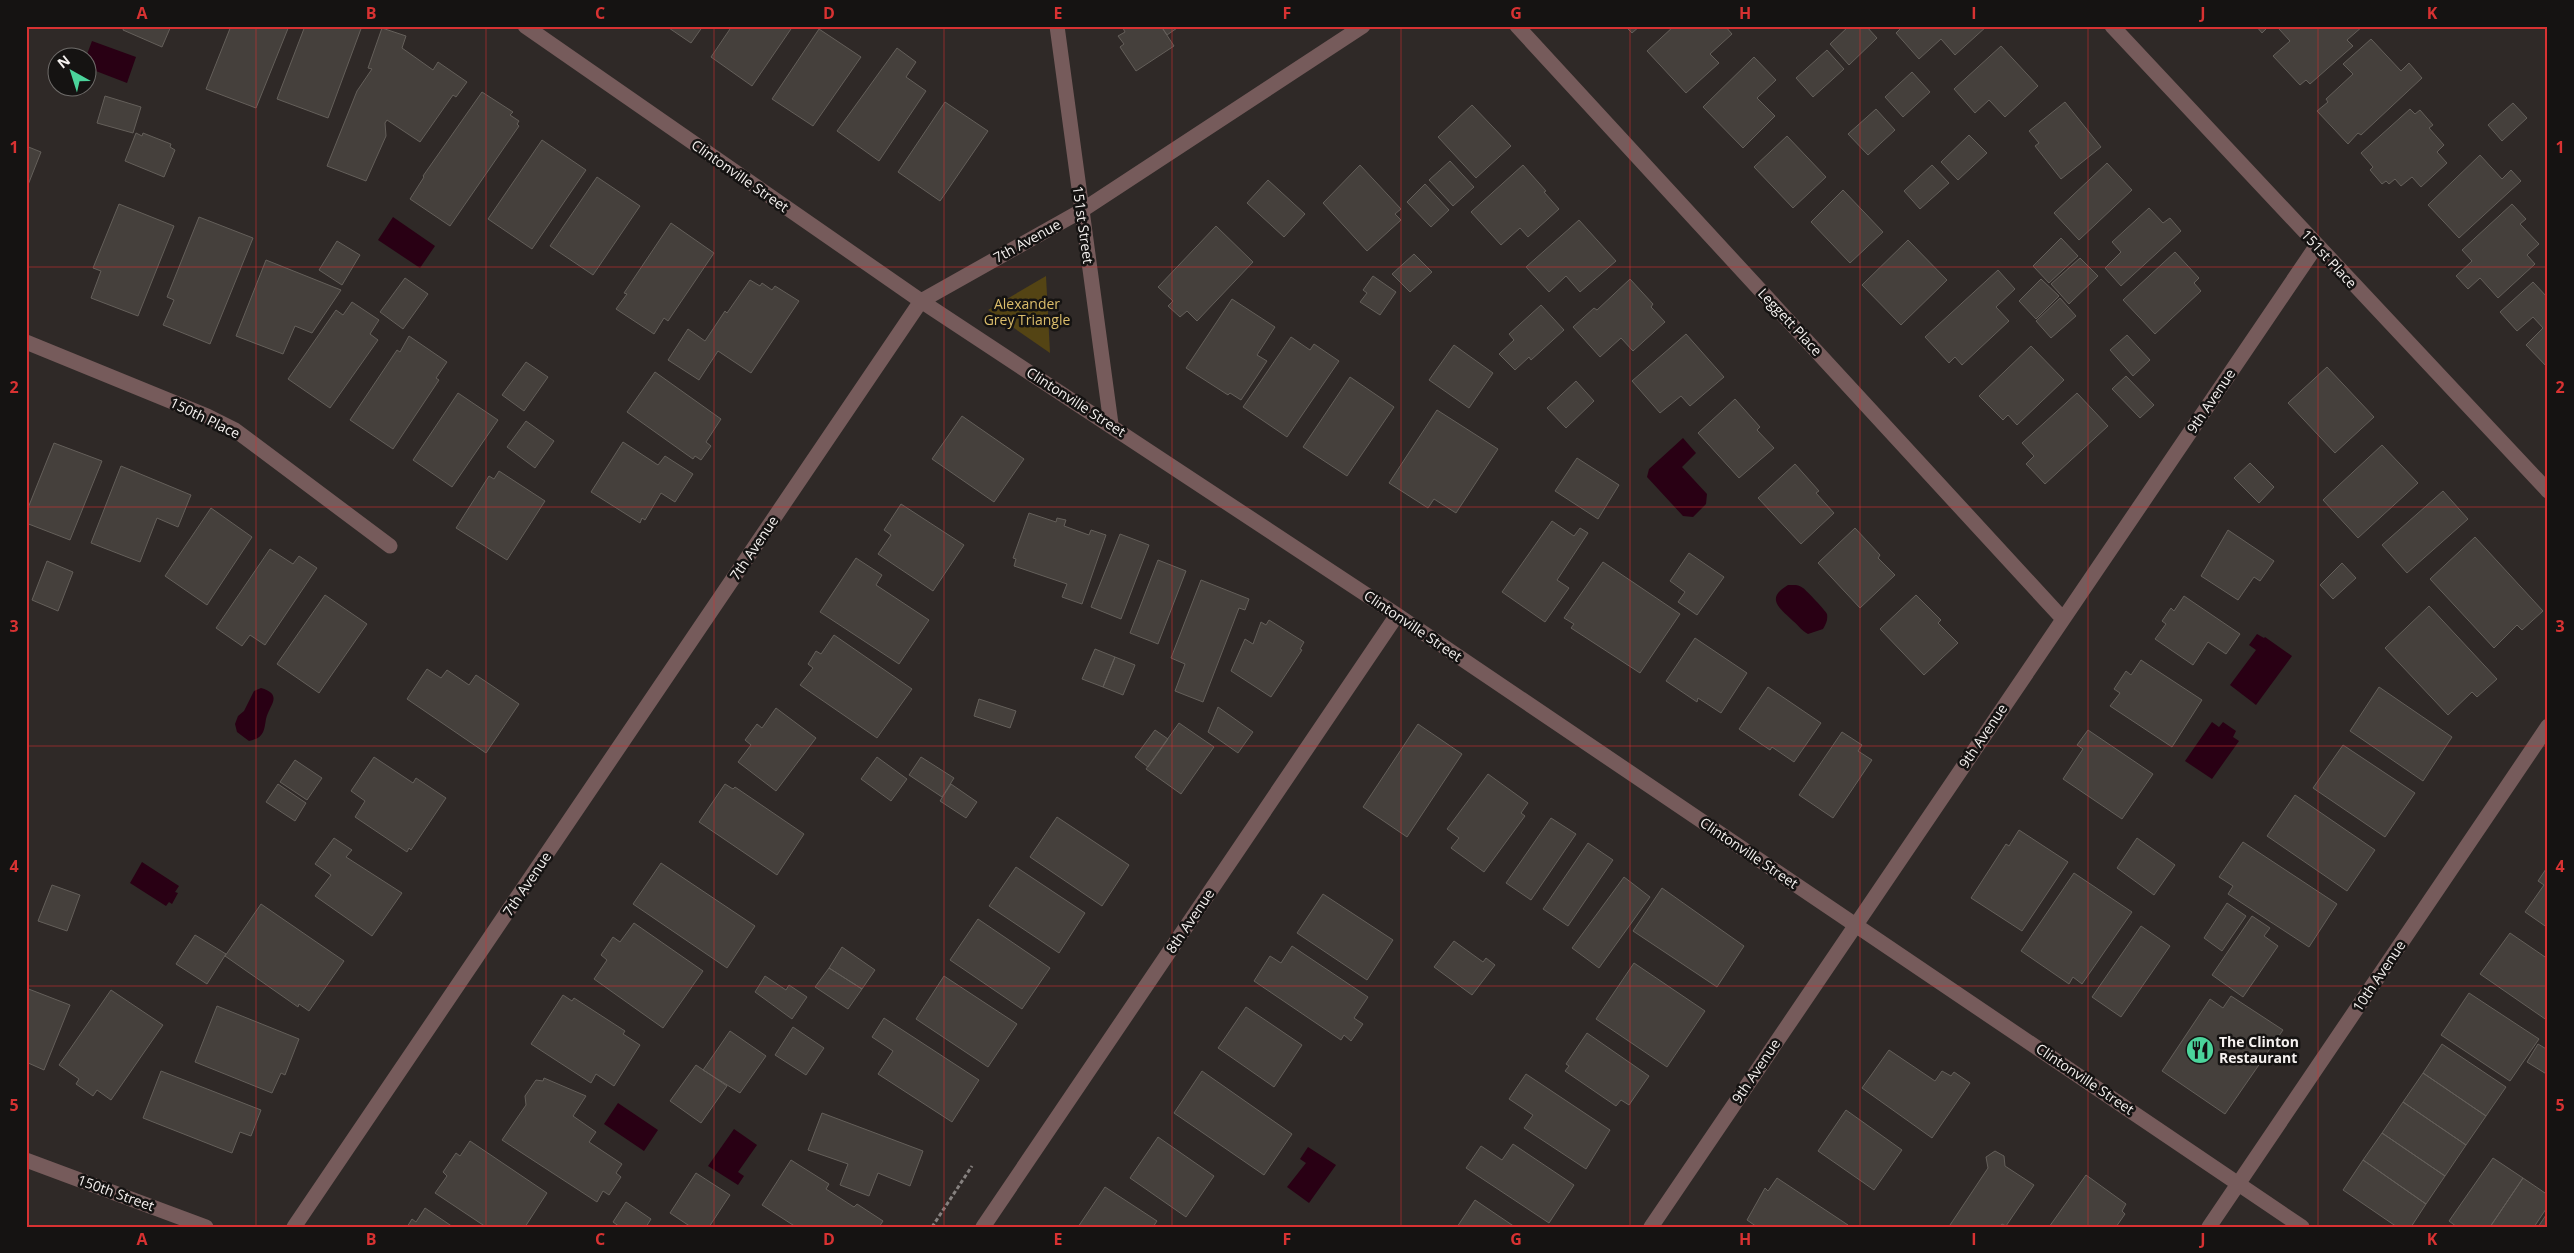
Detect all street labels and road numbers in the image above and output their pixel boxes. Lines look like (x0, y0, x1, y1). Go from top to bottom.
street label: Clintonville Street (688, 135, 793, 216)
street label: 151st Street (1069, 185, 1098, 265)
street label: 7th Avenue (990, 214, 1064, 267)
street label: 151st Place (2297, 225, 2362, 292)
street label: Leggett Place (1754, 284, 1827, 360)
street label: Clintonville Street (1023, 362, 1130, 441)
street label: 9th Avenue (2182, 365, 2239, 437)
street label: 150th Place (167, 392, 243, 443)
street label: 7th Avenue (725, 512, 782, 584)
street label: Clintonville Street (1360, 586, 1466, 666)
street label: 9th Avenue (1954, 700, 2011, 772)
street label: Clintonville Street (1696, 813, 1802, 893)
street label: 7th Avenue (498, 848, 555, 920)
street label: 8th Avenue (1161, 885, 1218, 957)
street label: 10th Avenue (2348, 936, 2409, 1015)
street label: 9th Avenue (1727, 1035, 1784, 1107)
street label: Clintonville Street (2032, 1039, 2138, 1119)
street label: 150th Street (75, 1170, 157, 1215)

